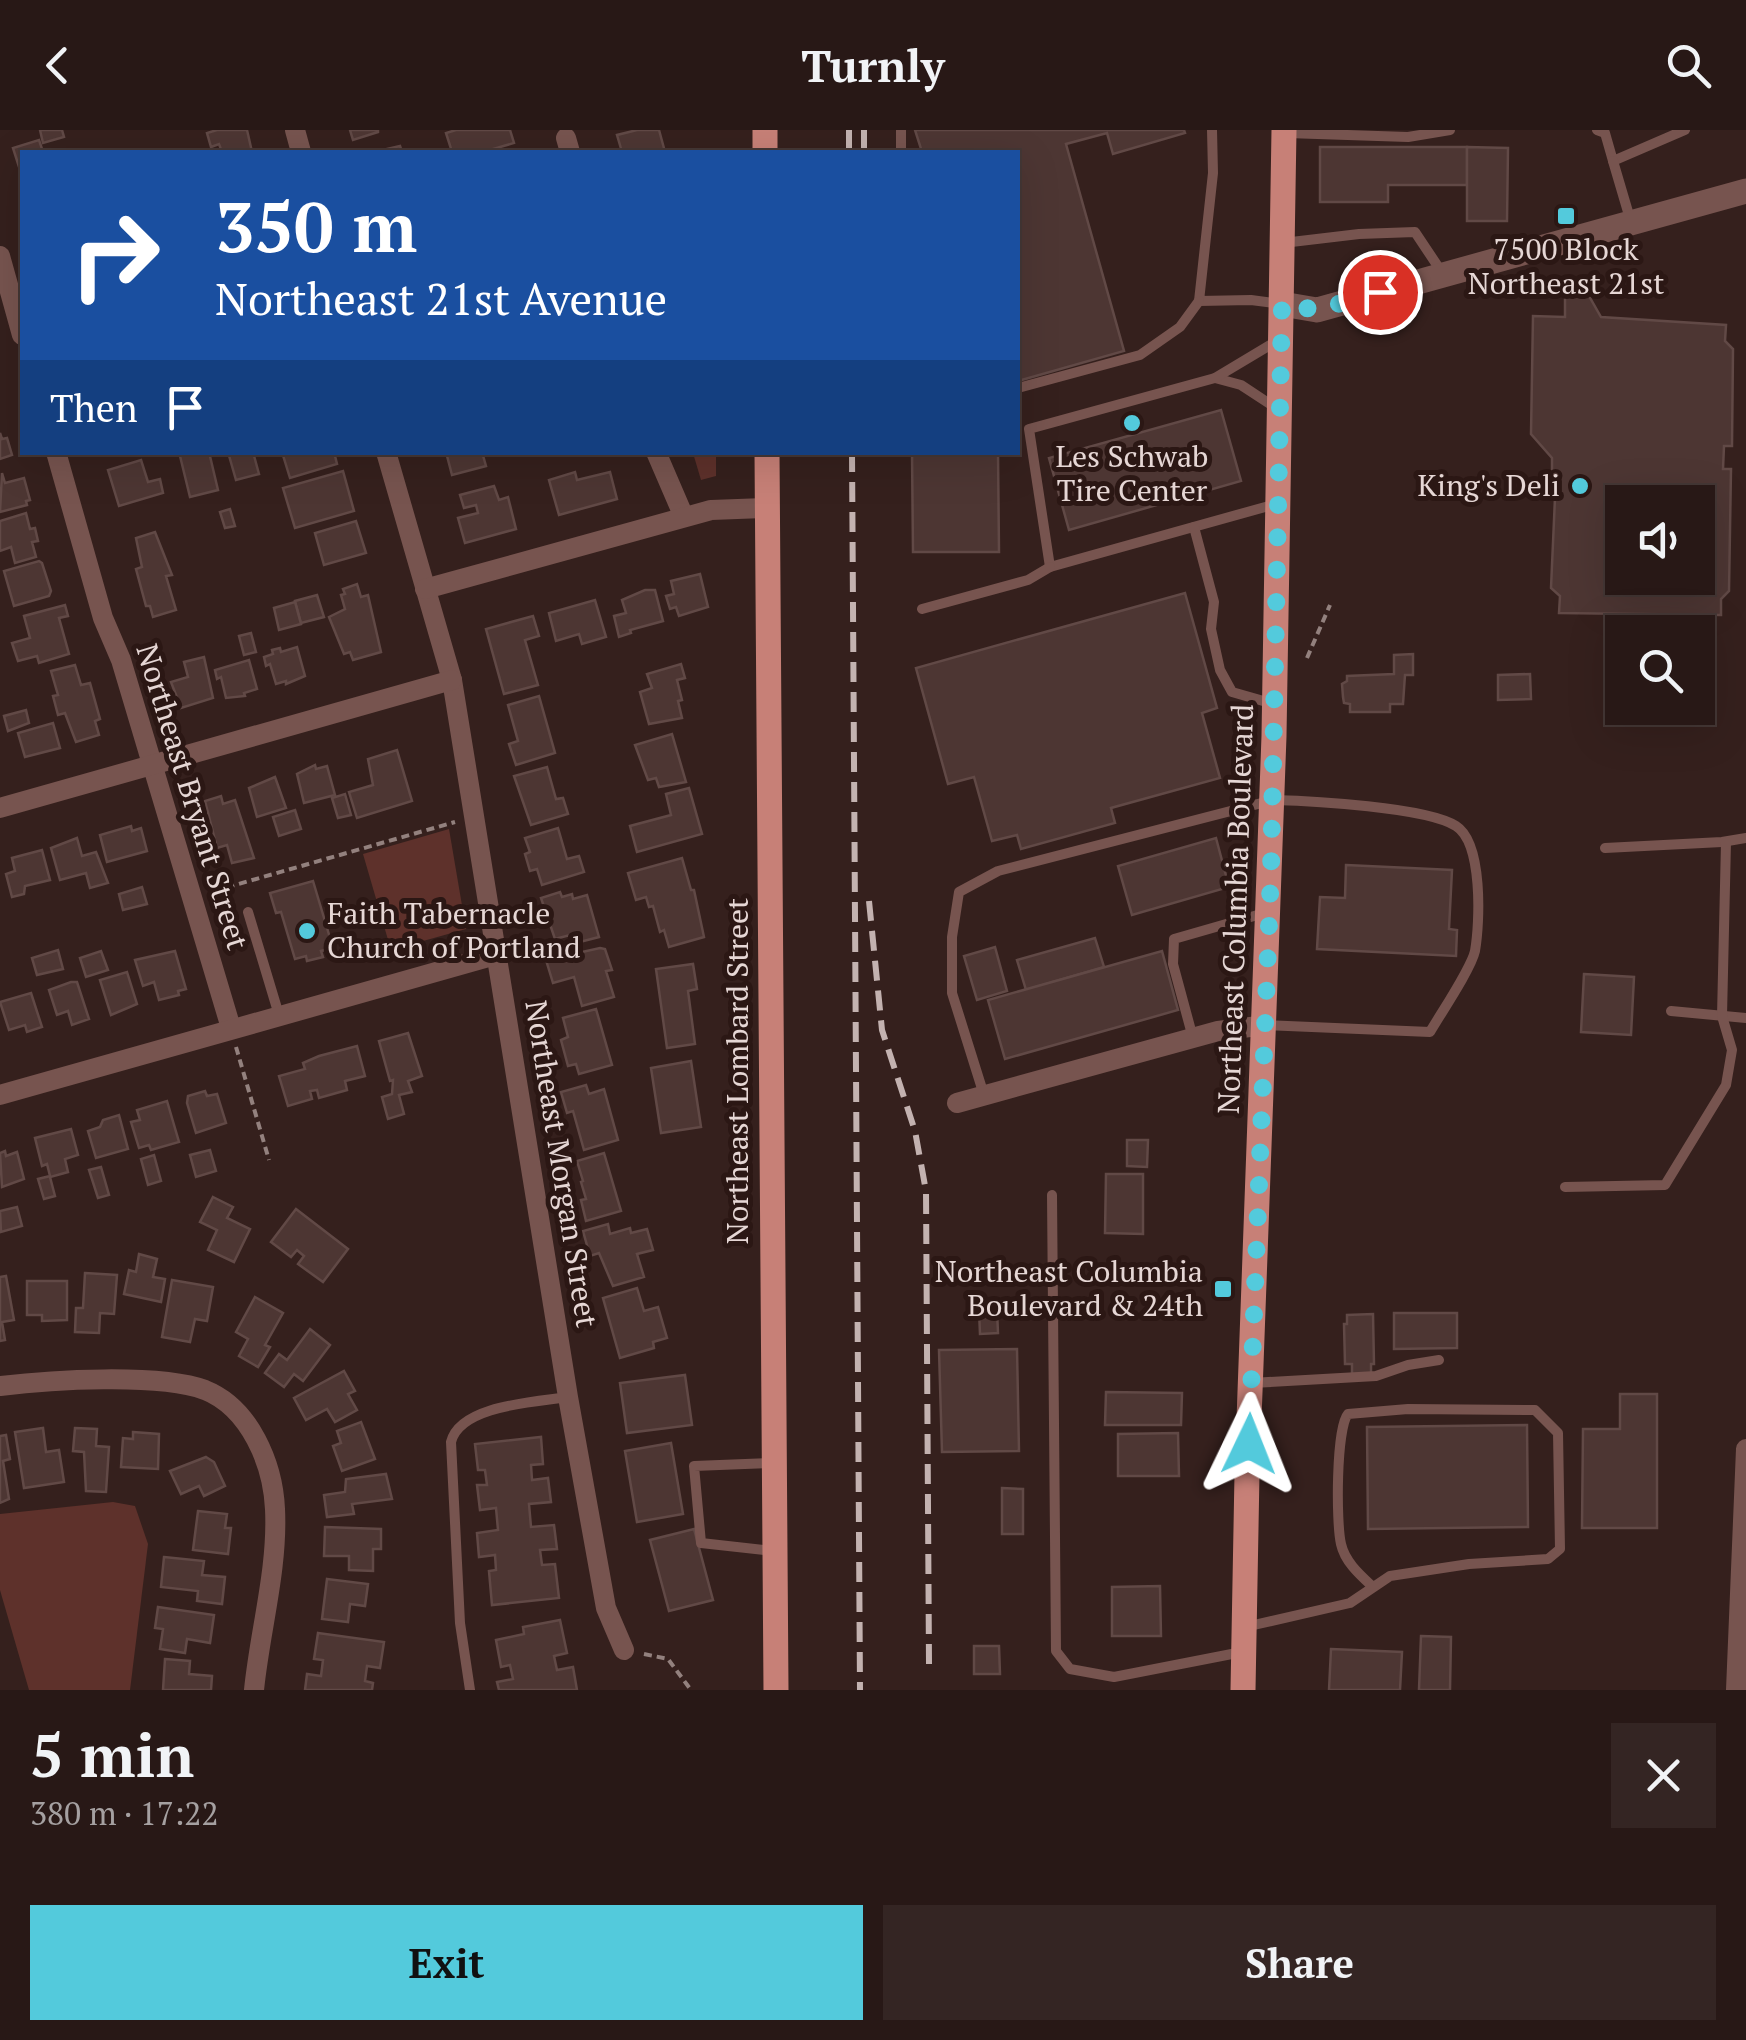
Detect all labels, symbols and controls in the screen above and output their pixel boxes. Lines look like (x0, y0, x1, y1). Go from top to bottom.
text: Turnly (801, 35, 945, 95)
icon: back (30, 38, 85, 93)
icon: search (1661, 38, 1716, 93)
text: 350 m (215, 179, 417, 272)
icon: right (50, 190, 180, 320)
marker: 7500 Block Northeast 21st (1555, 205, 1577, 227)
place label: 7500 Block Northeast 21st (1468, 229, 1664, 303)
pin (1338, 250, 1423, 335)
icon: arrive (1353, 265, 1408, 320)
text: Northeast 21st Avenue (215, 268, 667, 328)
icon: arrive (158, 380, 213, 435)
text: Then (50, 383, 138, 433)
marker: Les Schwab Tire Center (1121, 412, 1143, 434)
place label: Les Schwab Tire Center (1056, 436, 1208, 510)
place label: King's Deli (1418, 465, 1560, 505)
marker: King's Deli (1569, 475, 1591, 497)
map controls (1605, 485, 1715, 725)
button: sound (1605, 485, 1715, 595)
button: search (1605, 615, 1715, 725)
street label: Northeast Bryant Street (127, 639, 259, 954)
street label: Northeast Columbia Boulevard (1208, 703, 1262, 1115)
place label: Faith Tabernacle Church of Portland (327, 893, 581, 967)
street label: Northeast Lombard Street (717, 898, 757, 1244)
marker: Faith Tabernacle Church of Portland (296, 920, 318, 942)
street label: Northeast Morgan Street (516, 997, 608, 1330)
place label: Northeast Columbia Boulevard & 24th (935, 1251, 1203, 1325)
marker: Northeast Columbia Boulevard & 24th (1212, 1278, 1234, 1300)
position arrow (1197, 1392, 1301, 1496)
text: 5 min (30, 1715, 194, 1794)
button: close (1611, 1723, 1716, 1828)
text: 380 m · 17:22 (30, 1792, 218, 1834)
button: Exit (30, 1905, 863, 2020)
button: Share (883, 1905, 1716, 2020)

